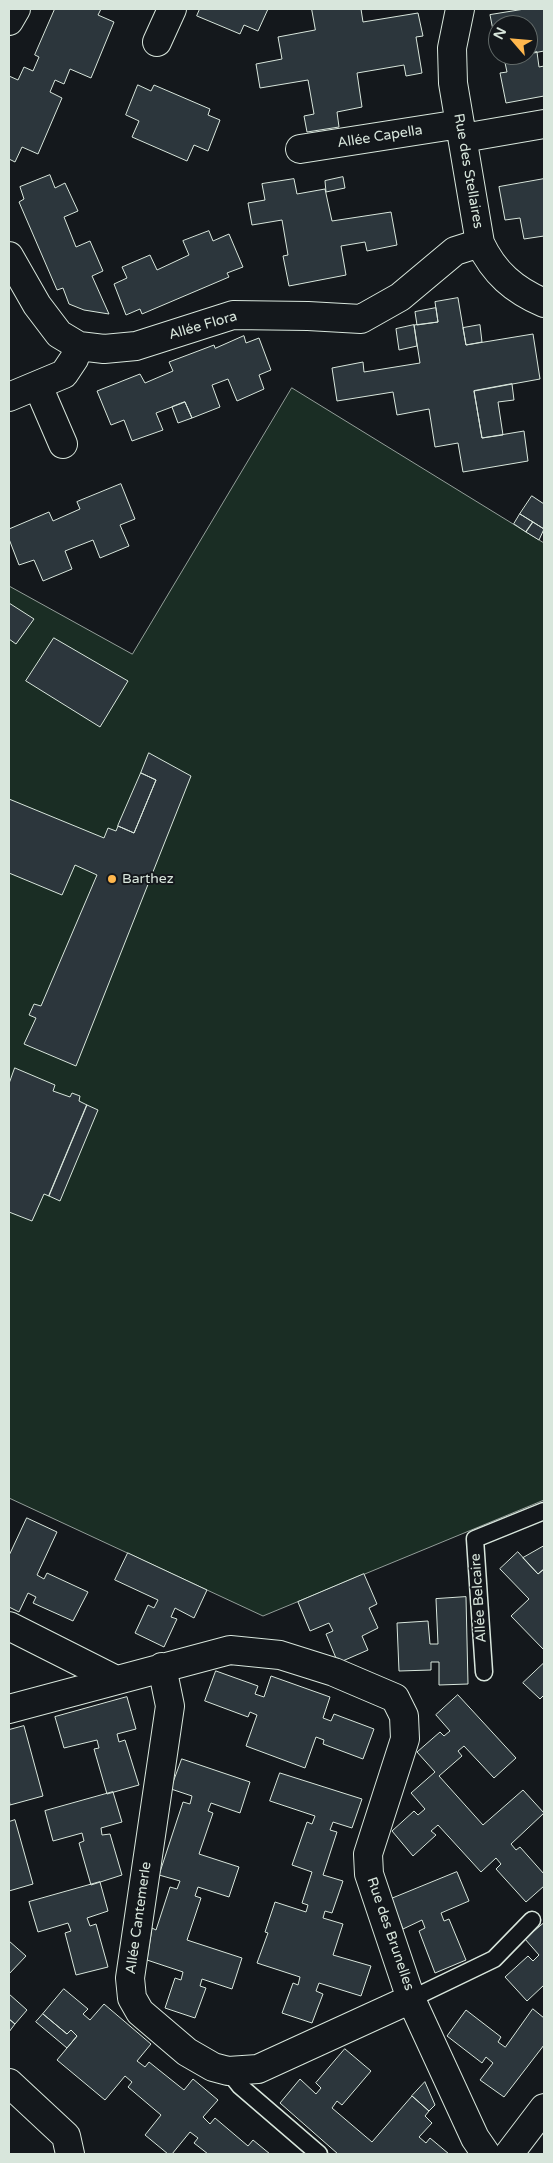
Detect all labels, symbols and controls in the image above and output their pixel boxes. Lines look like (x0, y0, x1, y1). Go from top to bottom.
north arrow (488, 15, 538, 65)
text: N (490, 25, 510, 42)
street label: Rue des Stellaires (450, 112, 486, 230)
street label: Allée Capella (336, 122, 424, 152)
street label: Allée Flora (167, 308, 239, 344)
place label: Barthez (122, 871, 174, 887)
marker: Barthez (106, 873, 118, 885)
street label: Allée Belcaire (467, 1553, 491, 1643)
street label: Allée Cantemerle (123, 1861, 155, 1975)
street label: Rue des Brunelles (363, 1875, 417, 1993)

